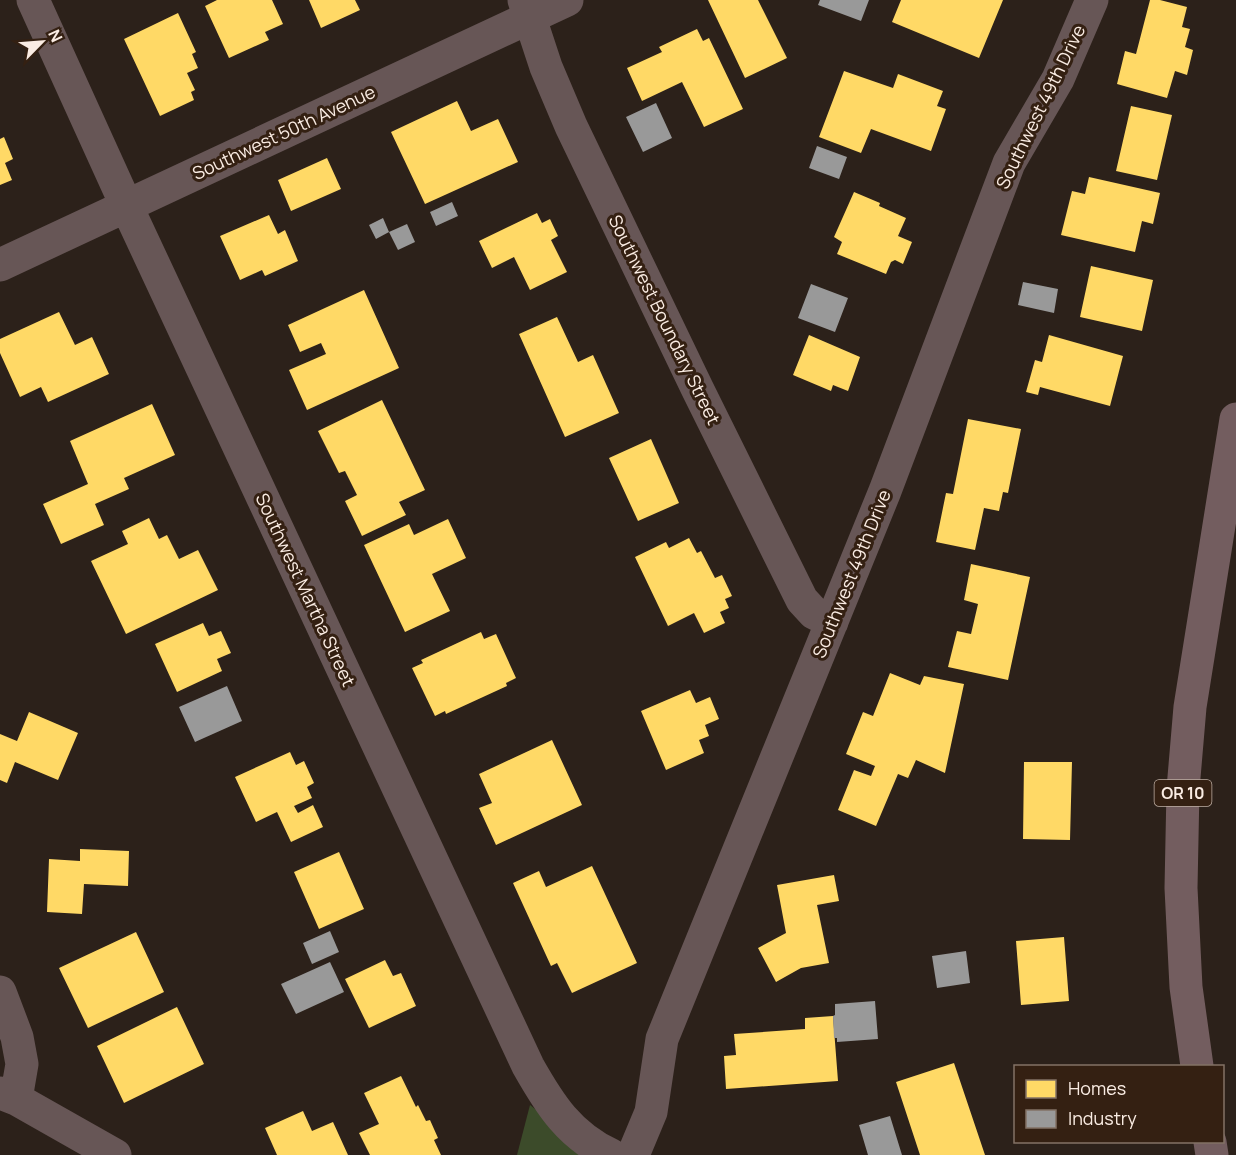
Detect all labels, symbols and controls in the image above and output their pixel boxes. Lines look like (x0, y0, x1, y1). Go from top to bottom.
north arrow (12, 12, 72, 72)
street label: Southwest 49th Drive (990, 21, 1090, 193)
text: N (43, 26, 68, 46)
street label: Southwest 50th Avenue (188, 79, 379, 185)
street label: Southwest Boundary Street (604, 211, 726, 428)
street label: Southwest 49th Drive (806, 486, 896, 661)
street label: Southwest Martha Street (251, 489, 361, 690)
road number: OR 10 (1154, 780, 1212, 806)
legend (1014, 1065, 1224, 1143)
text: Homes (1068, 1076, 1126, 1100)
text: Industry (1068, 1106, 1137, 1130)

